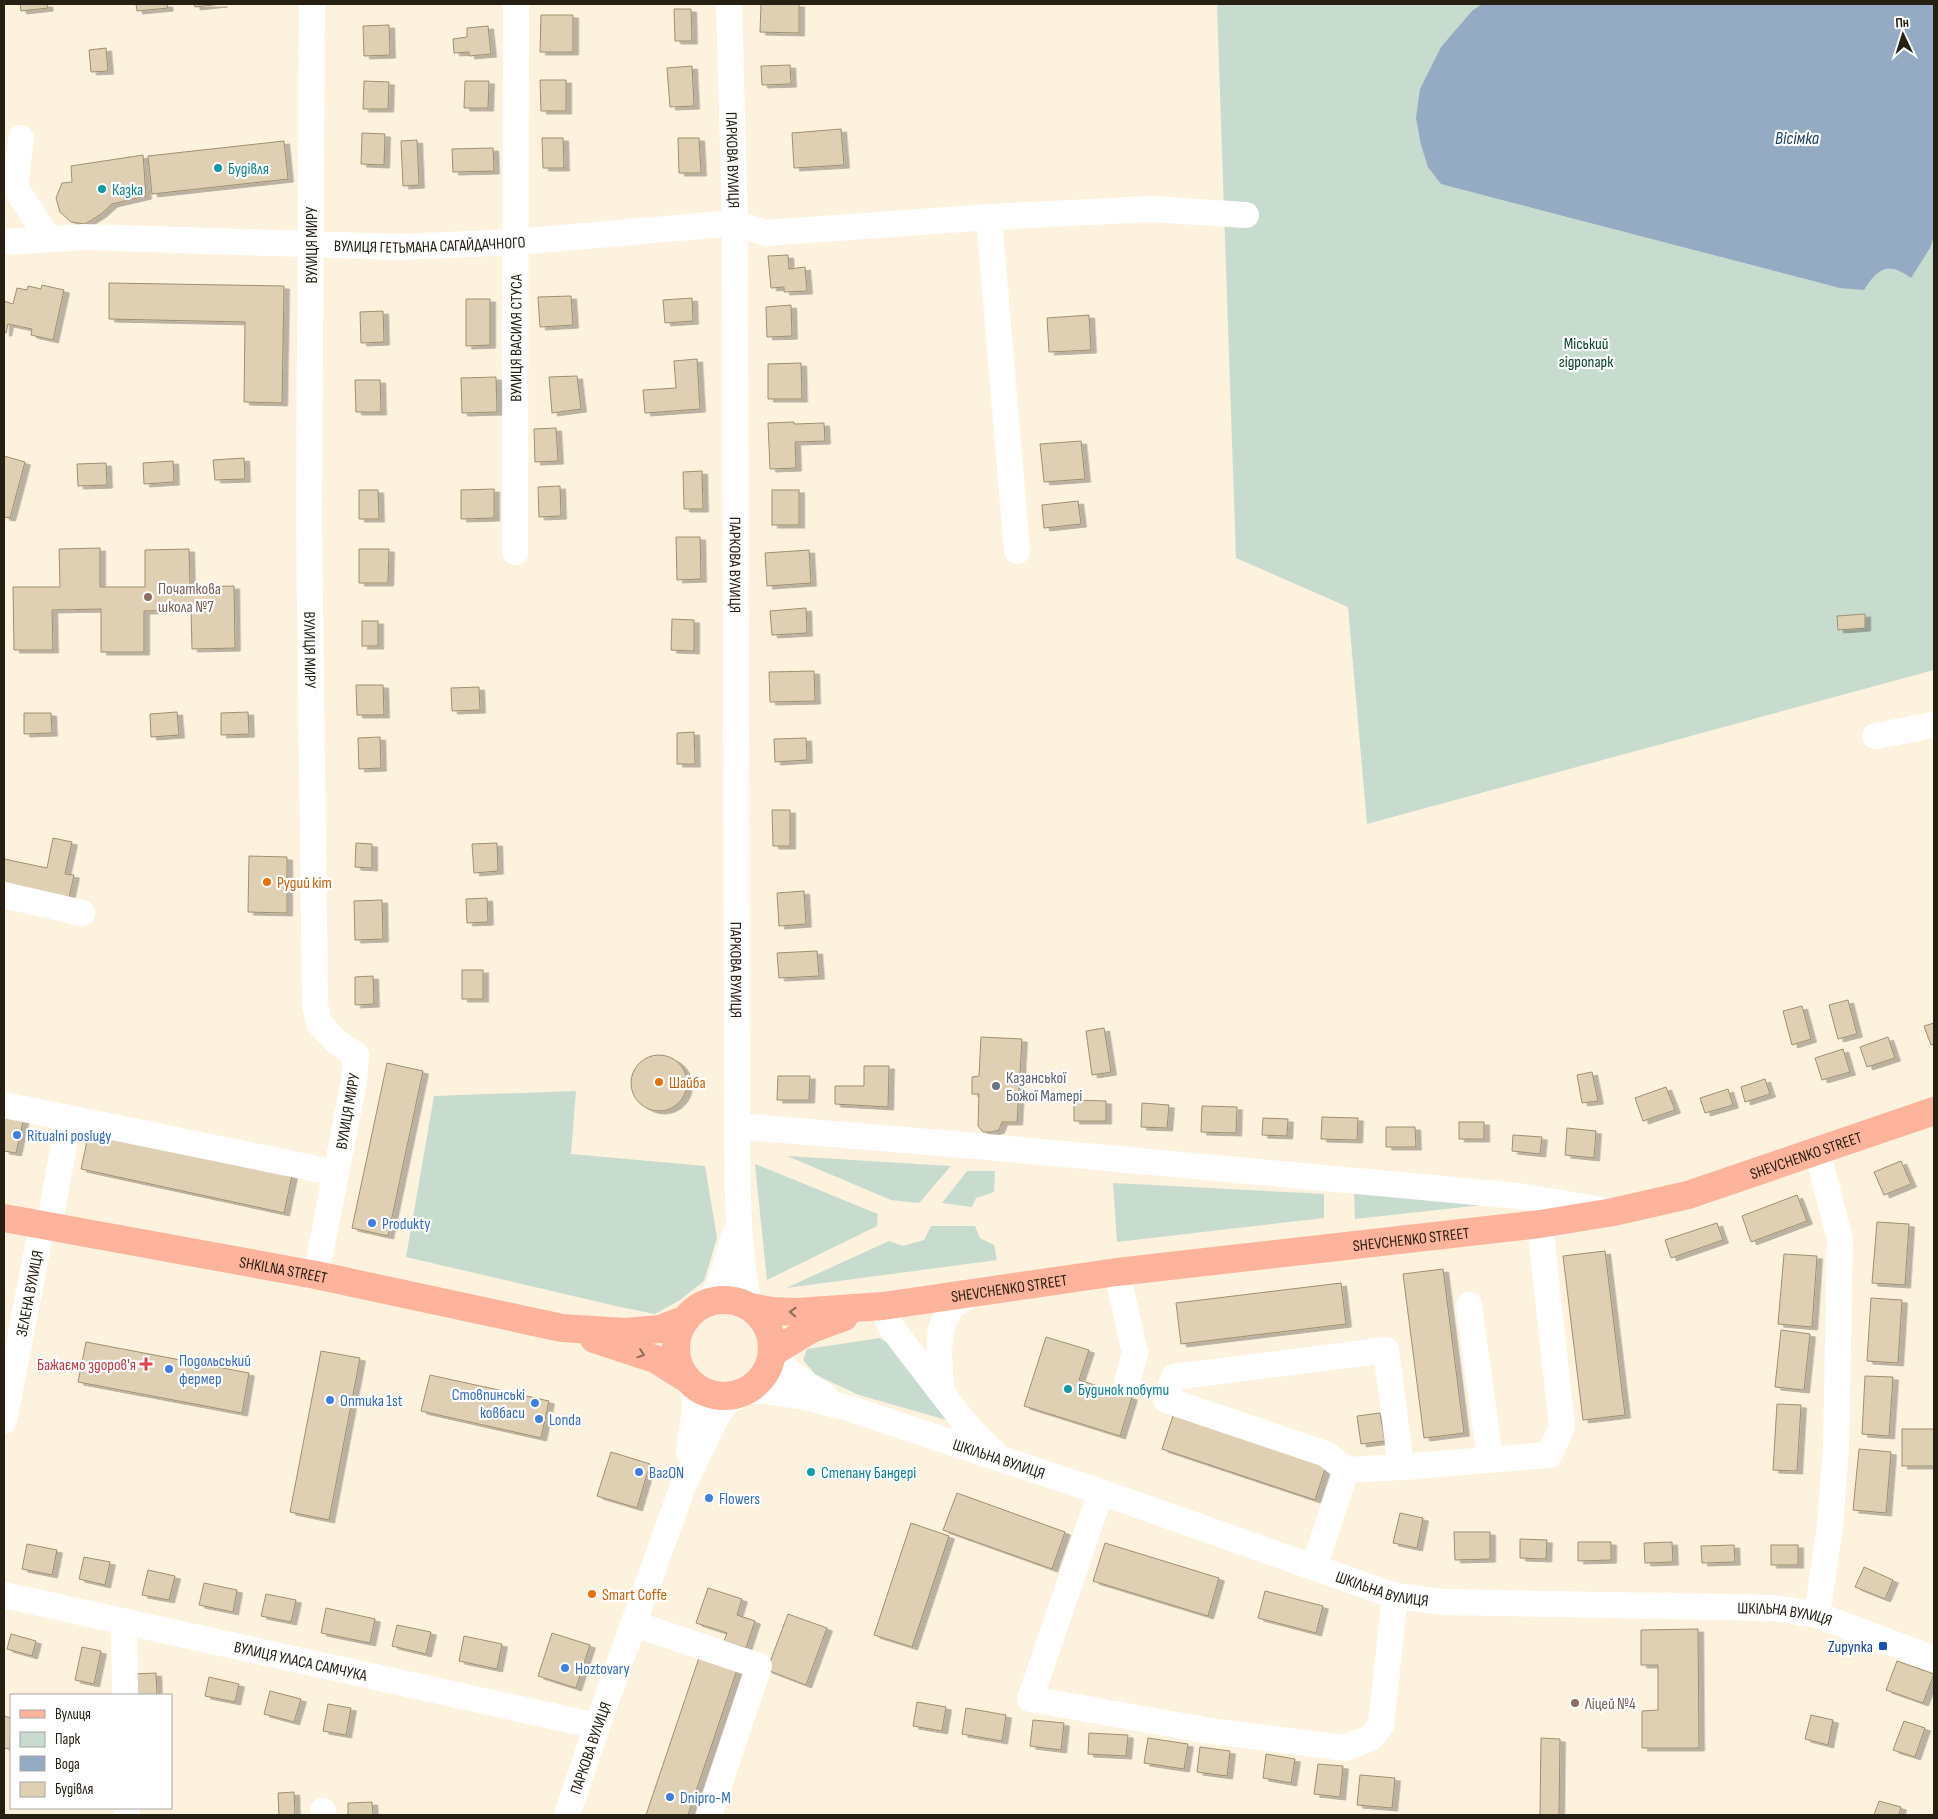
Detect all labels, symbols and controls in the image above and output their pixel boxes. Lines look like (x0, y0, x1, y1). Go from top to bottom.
north arrow (1878, 10, 1928, 60)
text: Пн (1895, 14, 1909, 31)
street label: ПАРКОВА ВУЛИЦЯ (721, 112, 743, 208)
water label: Вісімка (1775, 128, 1820, 149)
place label: Будівля (228, 160, 269, 179)
marker: Будівля (212, 162, 224, 174)
place label: Казка (112, 181, 143, 200)
marker: Казка (96, 183, 108, 195)
street label: ВУЛИЦЯ МИРУ (303, 206, 322, 284)
street label: ВУЛИЦЯ ГЕТЬМАНА САГАЙДАЧНОГО (333, 233, 526, 258)
street label: ВУЛИЦЯ ВАСИЛЯ СТУСА (507, 274, 527, 402)
park label: Міський гідропарк (1559, 335, 1614, 372)
street label: ПАРКОВА ВУЛИЦЯ (725, 517, 744, 613)
place label: Початкова школа №7 (158, 580, 221, 617)
marker: Початкова школа №7 (142, 591, 154, 603)
street label: ВУЛИЦЯ МИРУ (299, 611, 319, 689)
place label: Рудий кіт (277, 874, 332, 893)
marker: Рудий кіт (261, 876, 273, 888)
street label: ПАРКОВА ВУЛИЦЯ (726, 922, 745, 1018)
place label: Казанської Божої Матері (1006, 1069, 1082, 1106)
street label: ВУЛИЦЯ МИРУ (332, 1071, 365, 1151)
place label: Шайба (669, 1074, 706, 1093)
marker: Шайба (653, 1076, 665, 1088)
marker: Казанської Божої Матері (990, 1080, 1002, 1092)
place label: Ritualni poslugy (27, 1127, 111, 1146)
street label: SHEVCHENKO STREET (1748, 1128, 1865, 1184)
marker: Ritualni poslugy (11, 1129, 23, 1141)
place label: Produkty (382, 1215, 430, 1234)
marker: Produkty (366, 1217, 378, 1229)
street label: SHEVCHENKO STREET (1352, 1224, 1471, 1256)
street label: ЗЕЛЕНА ВУЛИЦЯ (13, 1249, 48, 1339)
street label: SHKILNA STREET (238, 1253, 329, 1288)
street label: SHEVCHENKO STREET (950, 1271, 1069, 1307)
one-way arrow (788, 1306, 796, 1317)
one-way arrow (637, 1348, 645, 1358)
place label: Подольський фермер (179, 1352, 251, 1389)
place label: Бажаємо здоров'я (37, 1356, 136, 1375)
marker: Бажаємо здоров'я (140, 1358, 152, 1370)
marker: Подольський фермер (163, 1363, 175, 1375)
place label: Будинок побути (1078, 1381, 1169, 1400)
marker: Будинок побути (1062, 1383, 1074, 1395)
place label: Стовпинські ковбаси (452, 1386, 525, 1423)
place label: Оптика 1st (340, 1392, 403, 1411)
marker: Оптика 1st (324, 1394, 336, 1406)
marker: Стовпинські ковбаси (529, 1397, 541, 1409)
place label: Londa (549, 1411, 581, 1430)
marker: Londa (533, 1413, 545, 1425)
street label: ШКІЛЬНА ВУЛИЦЯ (950, 1435, 1047, 1484)
place label: ВагON (649, 1464, 684, 1483)
place label: Степану Бандері (821, 1464, 916, 1483)
marker: ВагON (633, 1466, 645, 1478)
marker: Степану Бандері (805, 1466, 817, 1478)
place label: Flowers (719, 1490, 760, 1509)
marker: Flowers (703, 1492, 715, 1504)
street label: ШКІЛЬНА ВУЛИЦЯ (1333, 1568, 1430, 1611)
place label: Smart Coffe (602, 1586, 667, 1605)
marker: Smart Coffe (586, 1588, 598, 1600)
street label: ШКІЛЬНА ВУЛИЦЯ (1737, 1599, 1835, 1631)
street label: ВУЛИЦЯ УЛАСА САМЧУКА (232, 1638, 369, 1686)
place label: Zupynka (1828, 1638, 1873, 1657)
marker: Zupynka (1877, 1640, 1889, 1652)
place label: Hoztovary (575, 1660, 630, 1679)
marker: Hoztovary (559, 1662, 571, 1674)
legend (10, 1694, 172, 1809)
place label: Ліцей №4 (1584, 1695, 1636, 1714)
marker: Ліцей №4 (1569, 1697, 1581, 1709)
street label: ПАРКОВА ВУЛИЦЯ (567, 1699, 616, 1797)
text: Вулиця (55, 1705, 91, 1724)
text: Парк (55, 1730, 81, 1749)
text: Вода (55, 1755, 80, 1774)
text: Будівля (55, 1780, 94, 1799)
place label: Dnipro-M (680, 1789, 731, 1808)
marker: Dnipro-M (664, 1791, 676, 1803)

